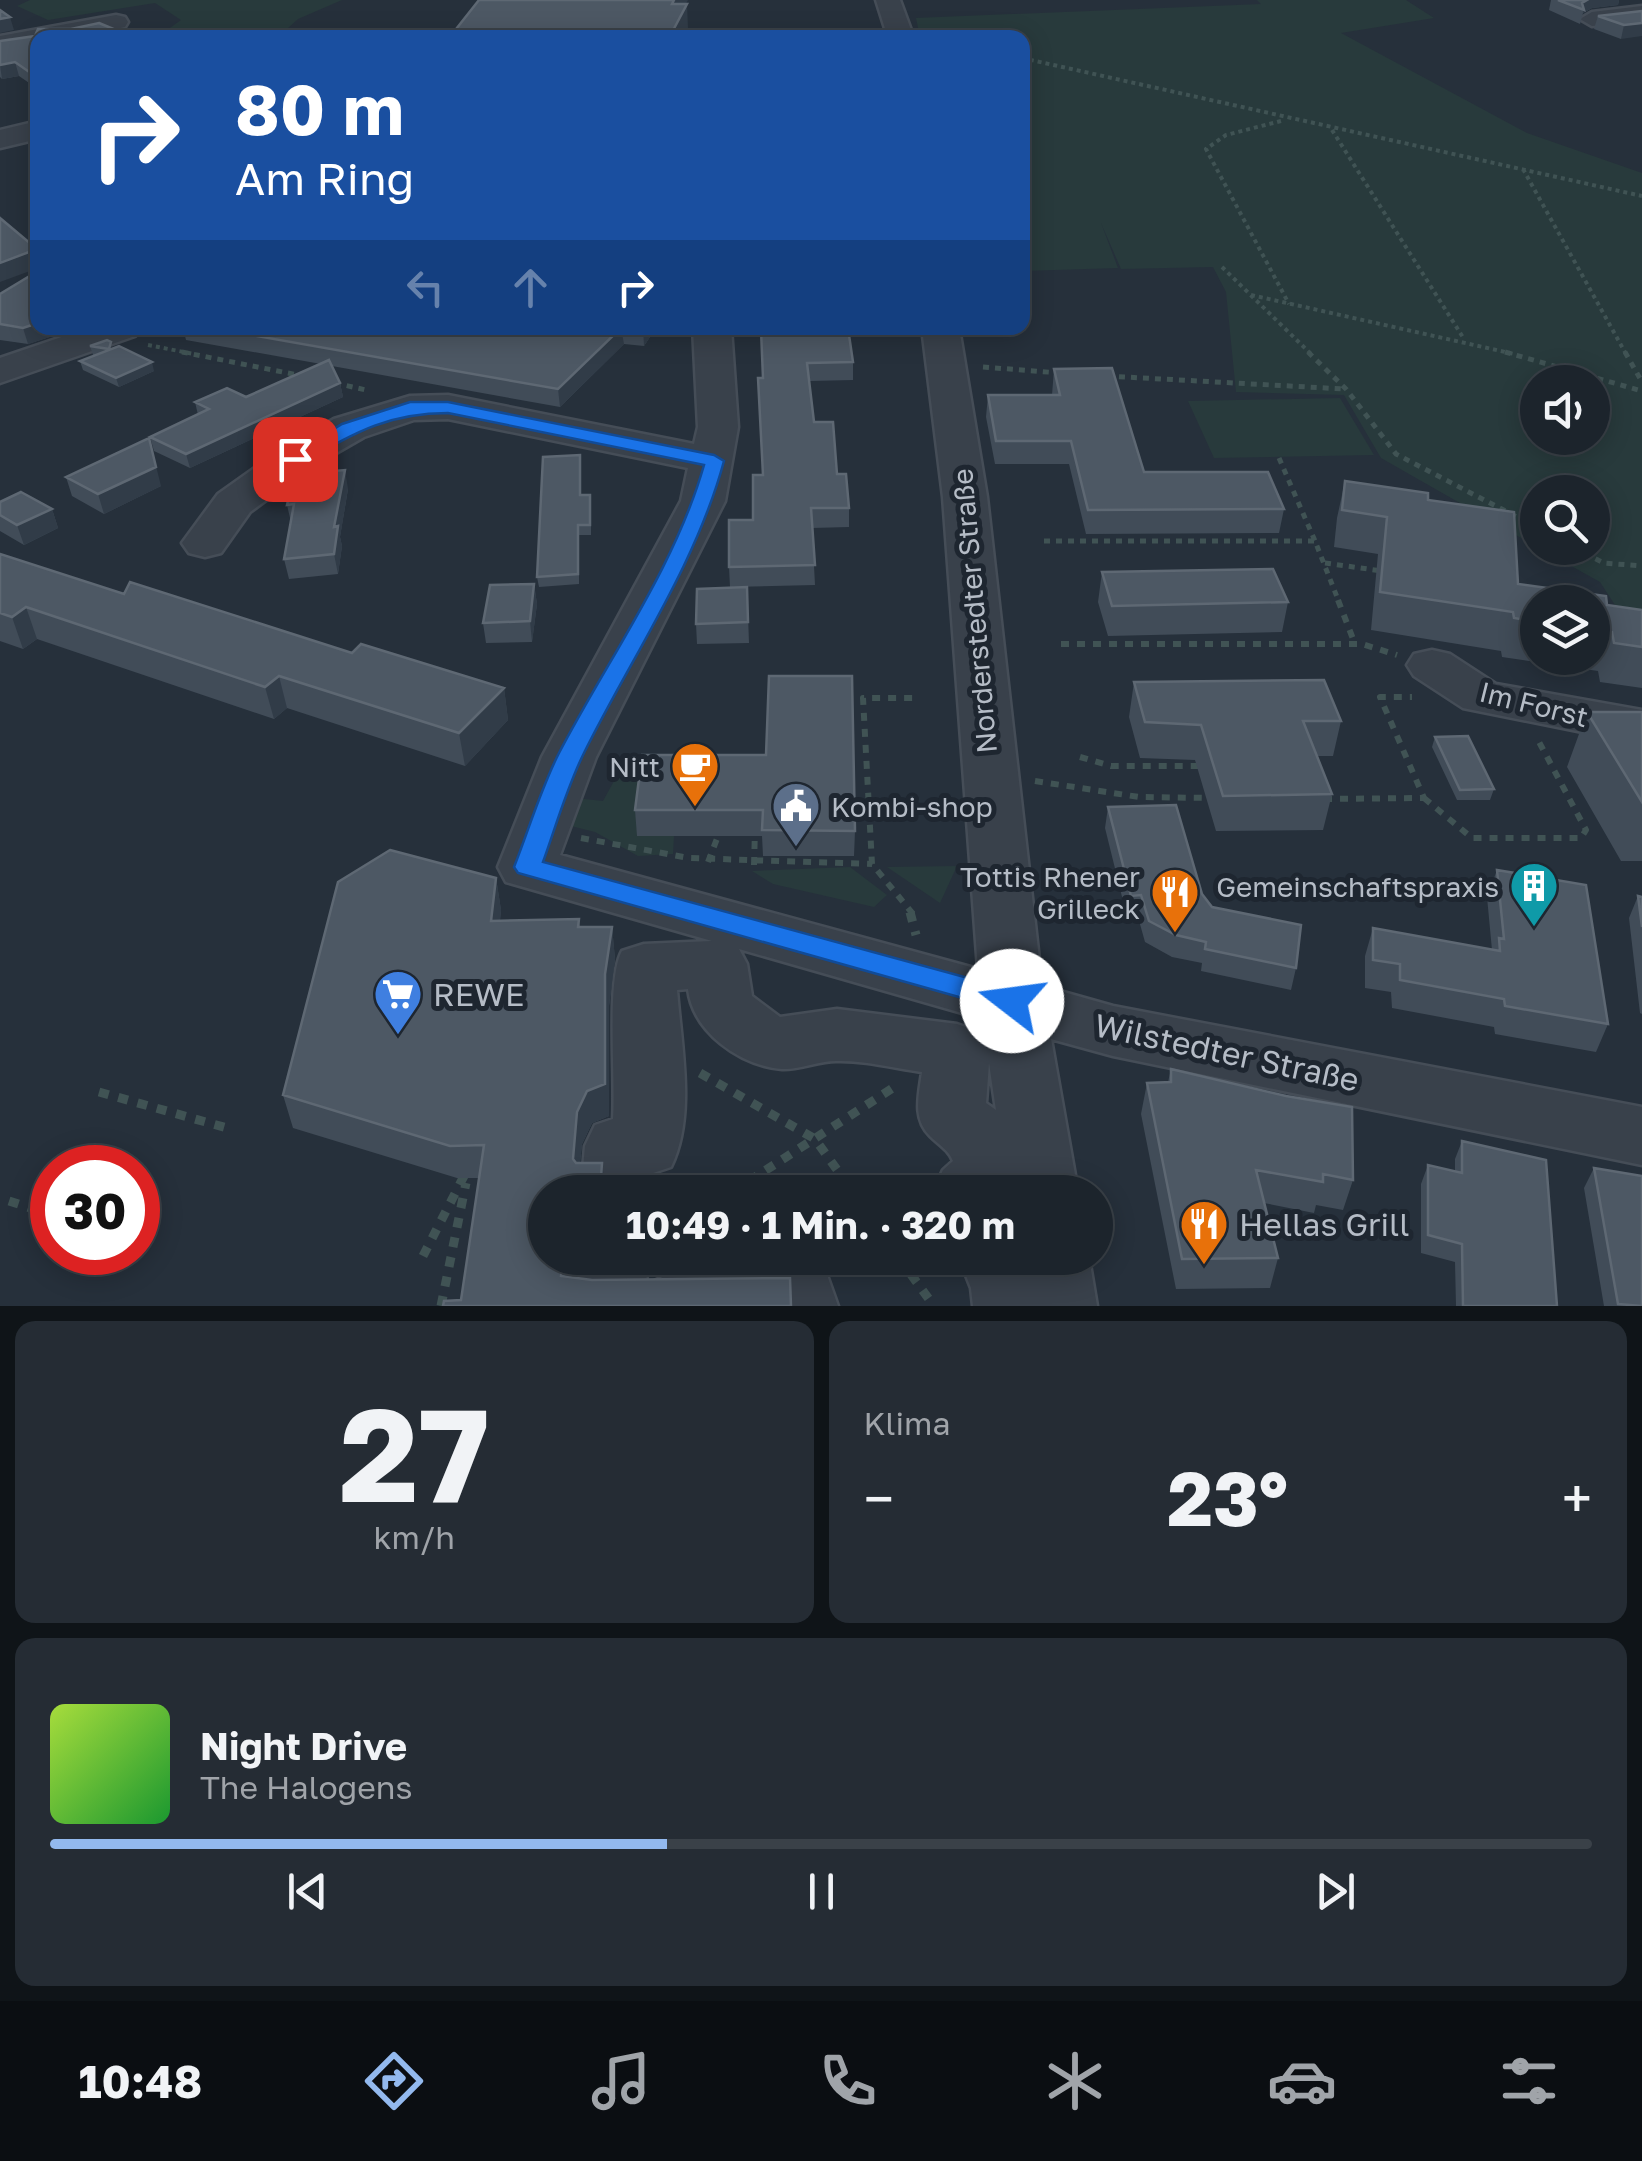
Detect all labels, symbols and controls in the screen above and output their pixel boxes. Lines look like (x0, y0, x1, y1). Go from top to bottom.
text: 80 m (235, 66, 404, 150)
icon: right (70, 70, 200, 200)
text: Am Ring (235, 151, 414, 205)
icon: left (398, 260, 453, 315)
icon: ahead (503, 260, 558, 315)
icon: right (608, 260, 663, 315)
map controls (1520, 365, 1610, 675)
button: sound (1520, 365, 1610, 455)
pin (253, 417, 338, 502)
icon: arrive (268, 432, 323, 487)
street label: Norderstedter Straße (945, 467, 1003, 755)
button: search (1520, 475, 1610, 565)
button: layers (1520, 585, 1610, 675)
street label: Im Forst (1476, 675, 1592, 733)
cafe icon: Nitt (669, 740, 721, 808)
place label: Nitt (609, 750, 660, 783)
public building icon: Kombi-shop (770, 780, 822, 848)
place label: Kombi-shop (831, 790, 993, 823)
place label: Tottis Rhener Grilleck (960, 860, 1140, 925)
building icon: Gemeinschaftspraxis (1508, 860, 1560, 928)
restaurant icon: Tottis Rhener Grilleck (1149, 866, 1201, 934)
place label: Gemeinschaftspraxis (1216, 870, 1499, 903)
position arrow (960, 949, 1064, 1053)
supermarket icon: REWE (372, 968, 424, 1036)
place label: REWE (433, 975, 525, 1013)
street label: Wilstedter Straße (1091, 1005, 1363, 1099)
speed limit sign: 30 (30, 1145, 160, 1275)
restaurant icon: Hellas Grill (1178, 1198, 1230, 1266)
text: 10:49 · 1 Min. · 320 m (626, 1202, 1015, 1247)
place label: Hellas Grill (1239, 1205, 1410, 1243)
text: 27 (339, 1375, 489, 1531)
text: Klima (864, 1404, 950, 1442)
text: 23° (1167, 1452, 1288, 1543)
text: − (864, 1465, 894, 1531)
text: + (1562, 1465, 1592, 1531)
text: km/h (374, 1518, 455, 1556)
text: Night Drive (200, 1723, 407, 1768)
text: The Halogens (200, 1768, 412, 1806)
icon: previous (280, 1864, 335, 1919)
icon: pause (794, 1864, 849, 1919)
icon: next (1308, 1864, 1363, 1919)
icon: directions (359, 2046, 429, 2116)
icon: music (586, 2046, 656, 2116)
icon: phone (813, 2046, 883, 2116)
icon: climate (1040, 2046, 1110, 2116)
icon: car (1267, 2046, 1337, 2116)
icon: filters (1494, 2046, 1564, 2116)
text: 10:48 (78, 2054, 202, 2108)

